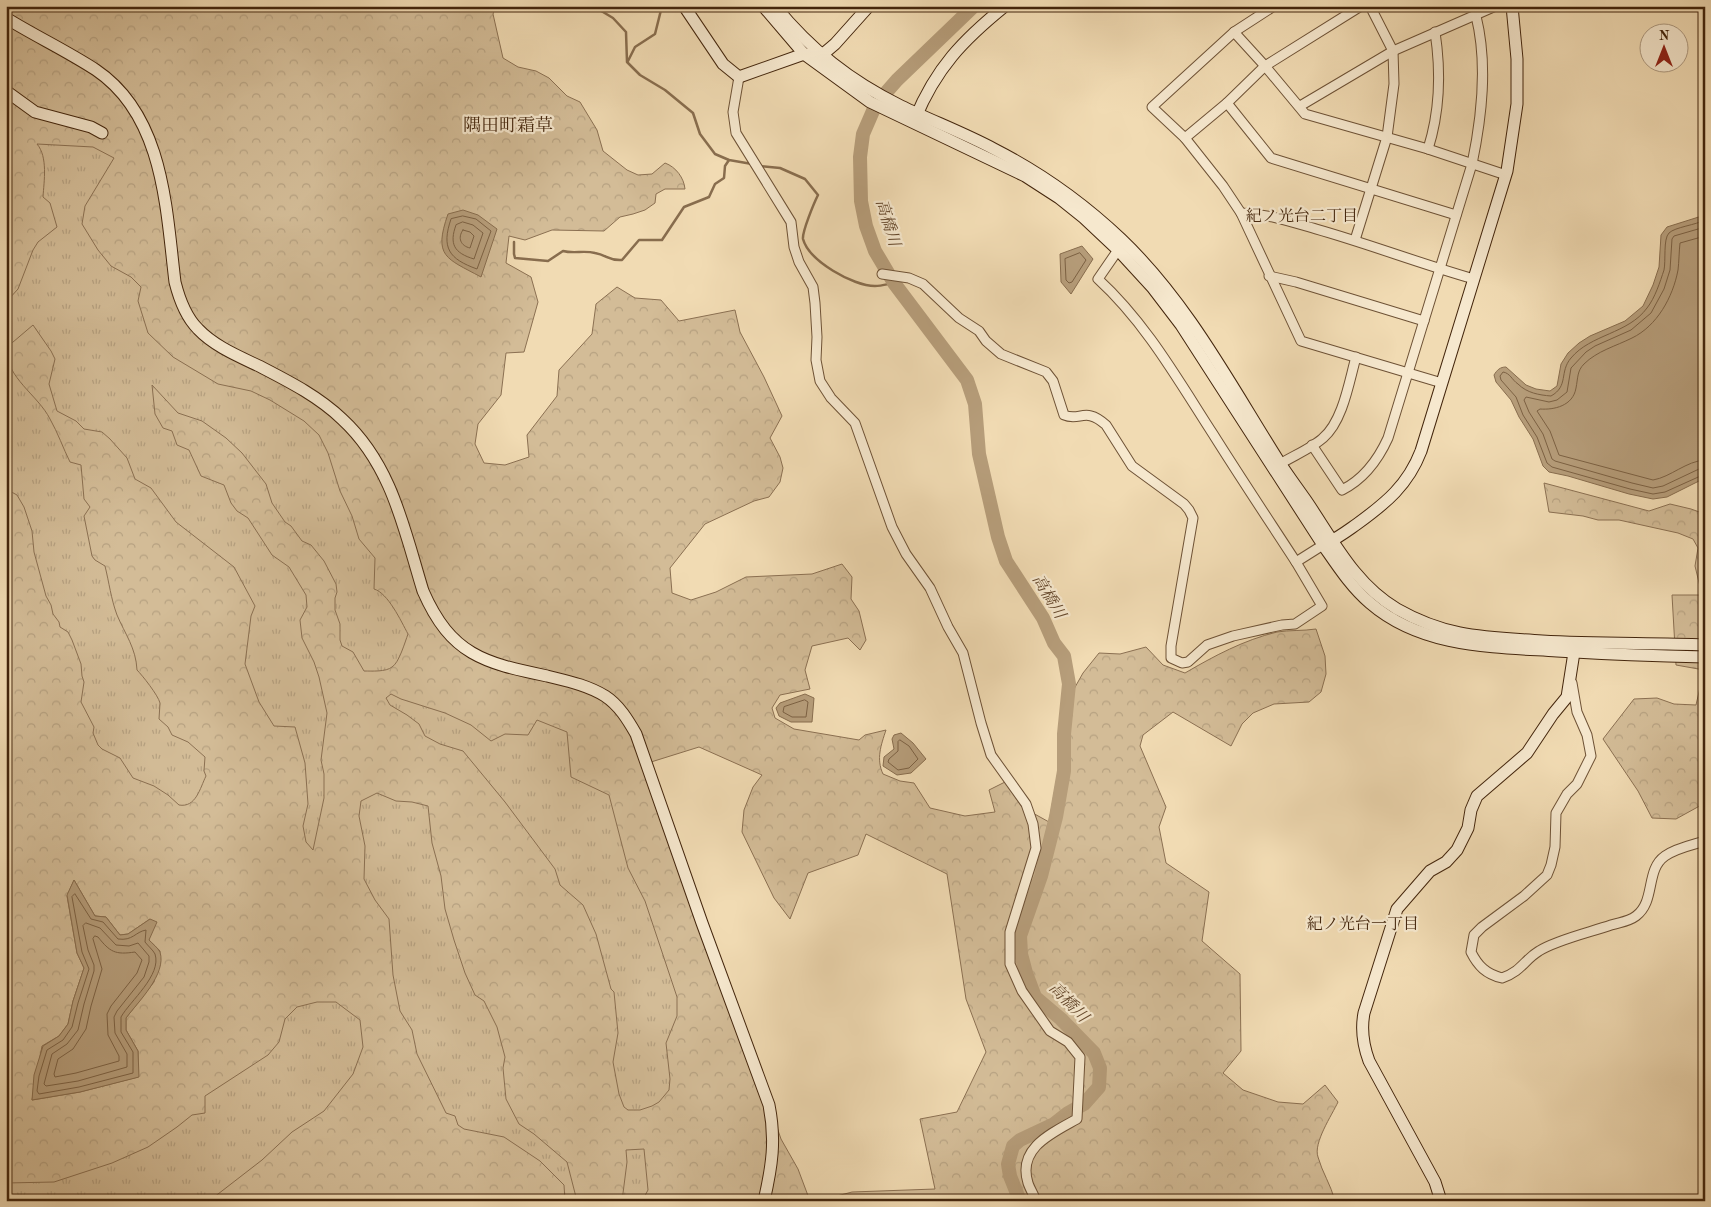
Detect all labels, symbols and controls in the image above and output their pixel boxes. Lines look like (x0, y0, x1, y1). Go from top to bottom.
north arrow (1638, 22, 1688, 72)
text: N (1659, 29, 1670, 43)
district label: 隅田町霜草 (463, 115, 553, 135)
water label: 高橋川 (872, 197, 904, 250)
district label: 紀ノ光台二丁目 (1246, 207, 1358, 225)
water label: 高橋川 (1029, 571, 1070, 623)
district label: 紀ノ光台一丁目 (1307, 915, 1419, 933)
water label: 高橋川 (1046, 979, 1093, 1027)

